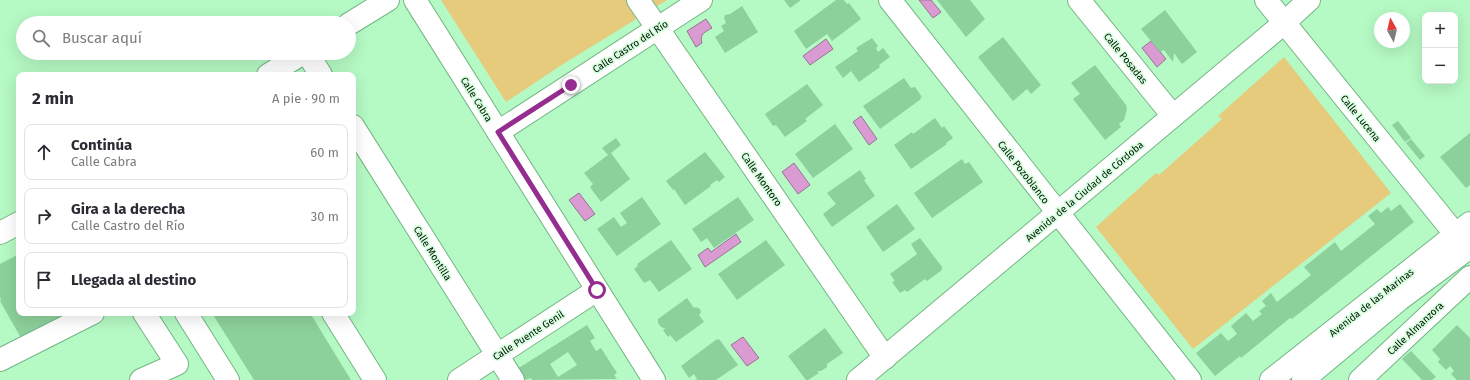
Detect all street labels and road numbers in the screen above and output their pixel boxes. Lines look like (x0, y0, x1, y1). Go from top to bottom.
street label: Calle Castro del Río (590, 17, 671, 76)
street label: Calle Posadas (1101, 31, 1150, 87)
street label: Calle Cabra (458, 75, 495, 124)
street label: Calle Lucena (1338, 93, 1383, 144)
street label: Calle Pozoblanco (995, 139, 1052, 207)
street label: Avenida de la Ciudad de Córdoba (1023, 139, 1146, 245)
street label: Calle Montoro (738, 150, 784, 209)
street label: Calle Montilla (411, 224, 454, 283)
street label: Avenida de las Marinas (1327, 266, 1417, 340)
street label: Calle Almanzora (1385, 300, 1446, 358)
street label: Calle Puente Genil (491, 308, 566, 363)

